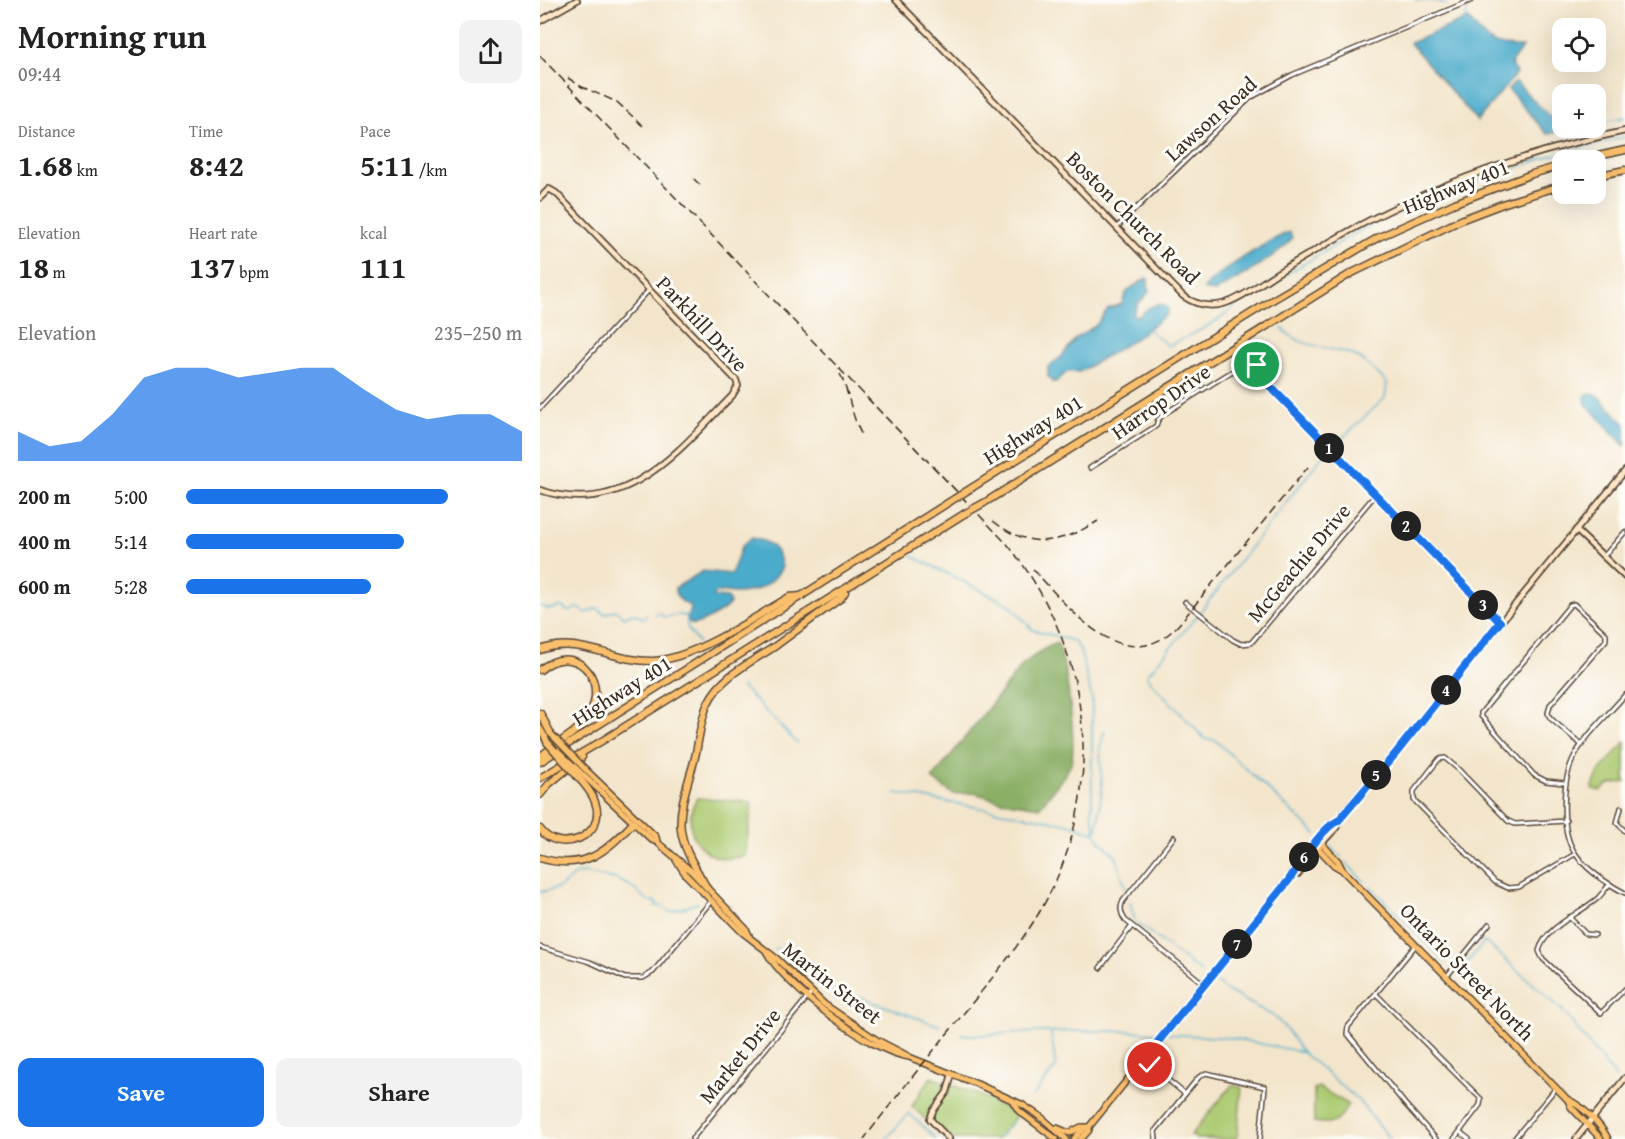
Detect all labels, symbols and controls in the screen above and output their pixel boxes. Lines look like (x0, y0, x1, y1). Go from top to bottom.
text: Morning run (18, 12, 207, 60)
map controls (1552, 18, 1606, 204)
button: locate (1552, 18, 1606, 72)
button: share (459, 20, 522, 83)
text: 09:44 (18, 59, 61, 88)
street label: Lawson Road (1158, 68, 1264, 168)
button: + (1552, 84, 1606, 138)
text: Distance (18, 119, 75, 143)
text: Time (189, 119, 223, 143)
text: Pace (360, 119, 391, 143)
text: 1.68 (18, 143, 73, 187)
text: 8:42 (189, 143, 244, 187)
text: 5:11 (360, 143, 415, 187)
street label: Boston Church Road (1060, 144, 1208, 292)
button: − (1552, 150, 1606, 204)
street label: Highway 401 (1398, 151, 1514, 222)
text: km (73, 158, 98, 182)
text: /km (415, 158, 447, 182)
text: Elevation (18, 221, 81, 245)
text: Heart rate (189, 221, 258, 245)
text: kcal (360, 221, 387, 245)
text: 18 (18, 245, 49, 289)
text: 137 (189, 245, 236, 289)
text: 111 (360, 245, 407, 289)
text: m (49, 260, 66, 284)
text: bpm (236, 260, 269, 284)
street label: Parkhill Drive (650, 269, 755, 379)
text: Elevation (18, 318, 96, 347)
text: 235–250 m (434, 318, 522, 347)
pin (1231, 339, 1282, 390)
icon: arrive (1240, 348, 1273, 381)
street label: Harrop Drive (1105, 356, 1217, 447)
street label: Highway 401 (977, 387, 1088, 472)
pin: 1 (1314, 433, 1344, 463)
text: 1 (1325, 436, 1333, 460)
text: 200 m (18, 482, 71, 511)
text: 5:00 (114, 482, 148, 511)
street label: McGeachie Drive (1240, 496, 1358, 629)
pin: 2 (1391, 511, 1421, 541)
text: 2 (1402, 514, 1410, 538)
text: 400 m (18, 527, 71, 556)
text: 5:14 (114, 527, 148, 556)
text: 600 m (18, 572, 71, 601)
text: 5:28 (114, 572, 148, 601)
pin: 3 (1468, 590, 1498, 620)
text: 3 (1479, 593, 1487, 617)
street label: Highway 401 (566, 648, 677, 733)
pin: 4 (1431, 675, 1461, 705)
text: 4 (1442, 678, 1450, 702)
pin: 5 (1361, 760, 1391, 790)
text: 5 (1372, 763, 1380, 787)
pin: 6 (1289, 842, 1319, 872)
text: 6 (1300, 845, 1308, 869)
street label: Ontario Street North (1393, 895, 1542, 1048)
pin: 7 (1222, 929, 1252, 959)
text: 7 (1233, 932, 1241, 956)
street label: Martin Street (776, 934, 889, 1032)
street label: Market Drive (691, 1001, 788, 1110)
pin (1124, 1039, 1175, 1090)
icon: check (1133, 1048, 1166, 1081)
button: Save (18, 1058, 264, 1127)
button: Share (276, 1058, 522, 1127)

